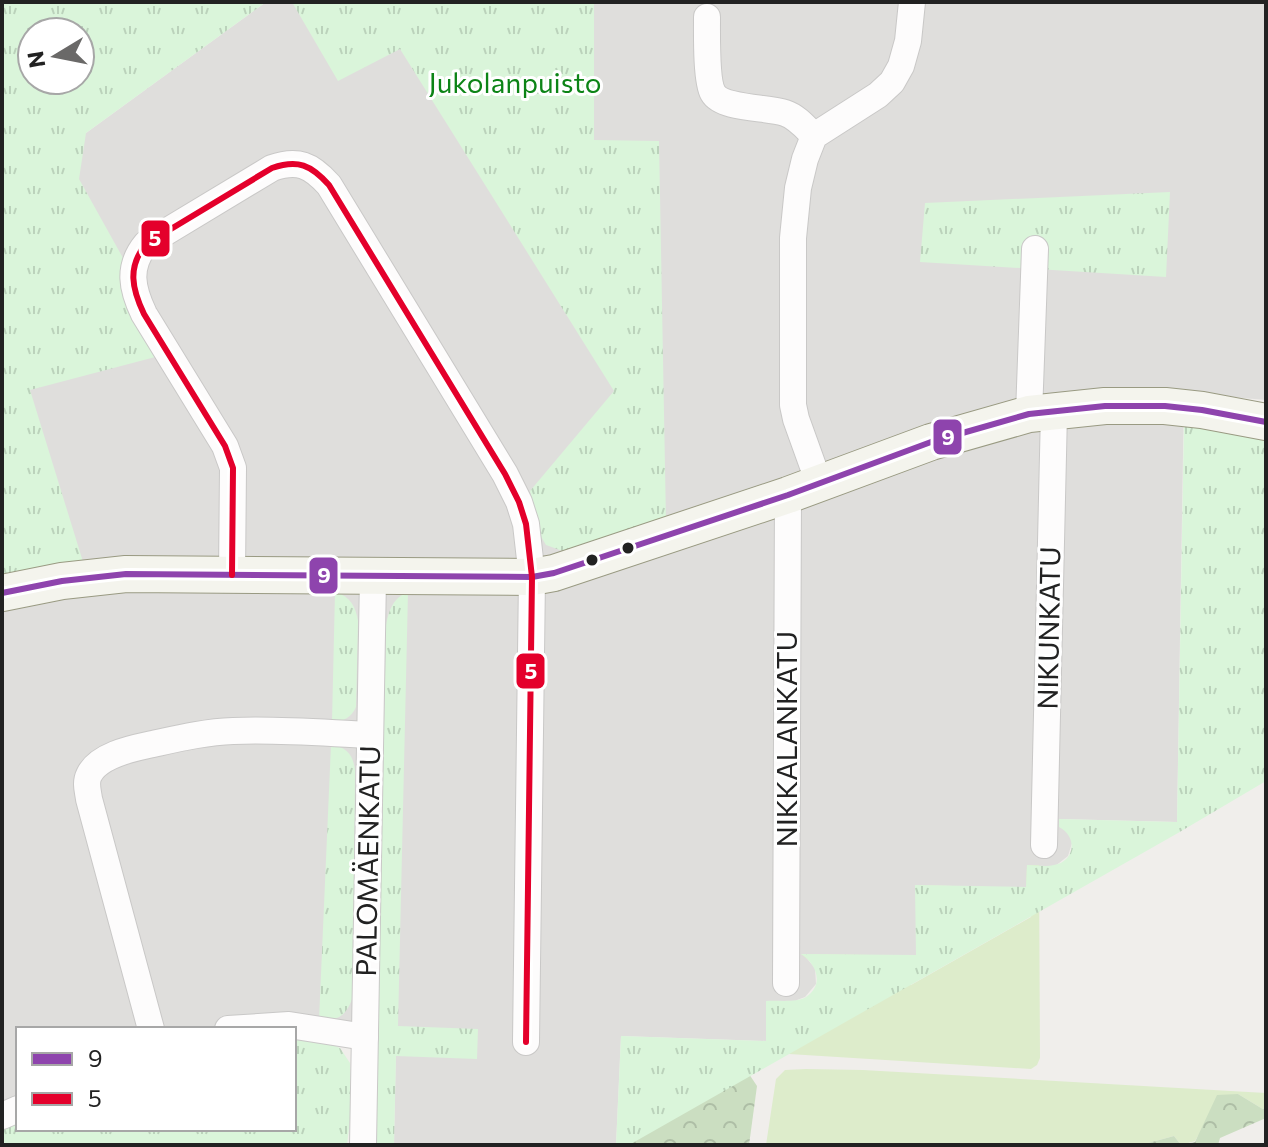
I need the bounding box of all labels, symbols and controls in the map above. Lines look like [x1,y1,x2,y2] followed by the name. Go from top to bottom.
[16,16,96,96] north arrow
[21,49,51,70] text: N
[429,65,601,99] park label: Jukolanpuisto
[140,219,171,258] line badge: 5
[149,224,161,251] text: 5
[932,418,963,456] line badge: 9
[941,423,955,450] text: 9
[620,540,636,556] unlabelled marker
[1030,546,1066,710] street label: NIKUNKATU
[584,552,600,568] unlabelled marker
[308,556,339,595] line badge: 9
[317,561,331,588] text: 9
[769,631,803,847] street label: NIKKALANKATU
[515,652,546,690] line badge: 5
[525,657,537,684] text: 5
[348,745,386,977] street label: PALOMÄENKATU
[16,1027,296,1131] legend
[88,1043,103,1072] text: 9
[88,1083,102,1112] text: 5

